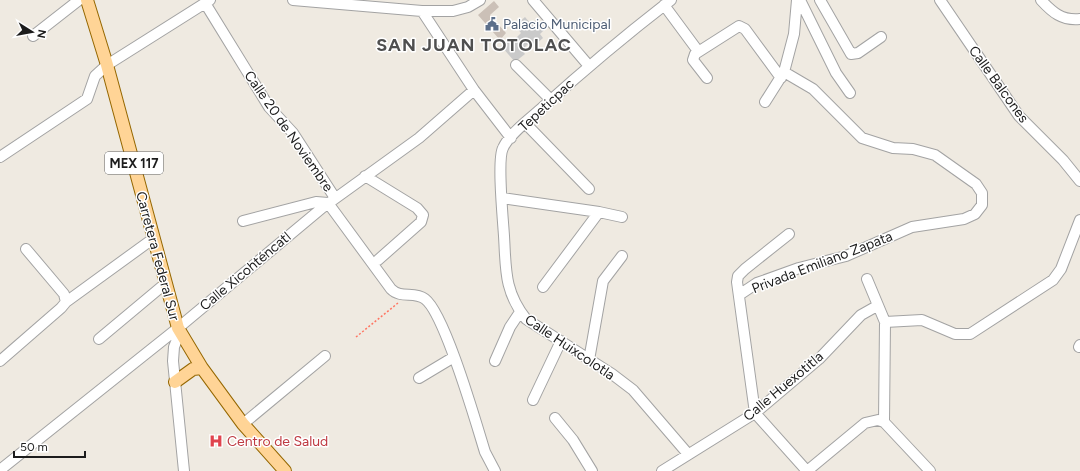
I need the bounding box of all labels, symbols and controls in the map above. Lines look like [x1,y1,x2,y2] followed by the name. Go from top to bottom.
[12,12,52,52] north arrow
[484,16,500,32] public building icon: Palacio Municipal
[503,16,611,33] place label: Palacio Municipal
[34,28,49,39] text: N
[376,34,572,56] district label: SAN JUAN TOTOLAC
[965,43,1032,126] street label: Calle Balcones
[240,68,337,195] street label: Calle 20 de Noviembre
[515,75,578,135] street label: Tepeticpac
[105,152,163,174] road number: MEX 117
[132,190,183,323] street label: Carretera Federal Sur
[196,228,294,314] street label: Calle Xicohténcatl
[749,228,895,297] street label: Privada Emiliano Zapata
[521,311,618,384] street label: Calle Huixcolotla
[740,348,827,425] street label: Calle Huexotitla
[14,433,85,459] scale bar
[208,433,224,449] hospital icon: Centro de Salud
[227,433,328,450] place label: Centro de Salud
[20,440,48,454] text: 50 m

